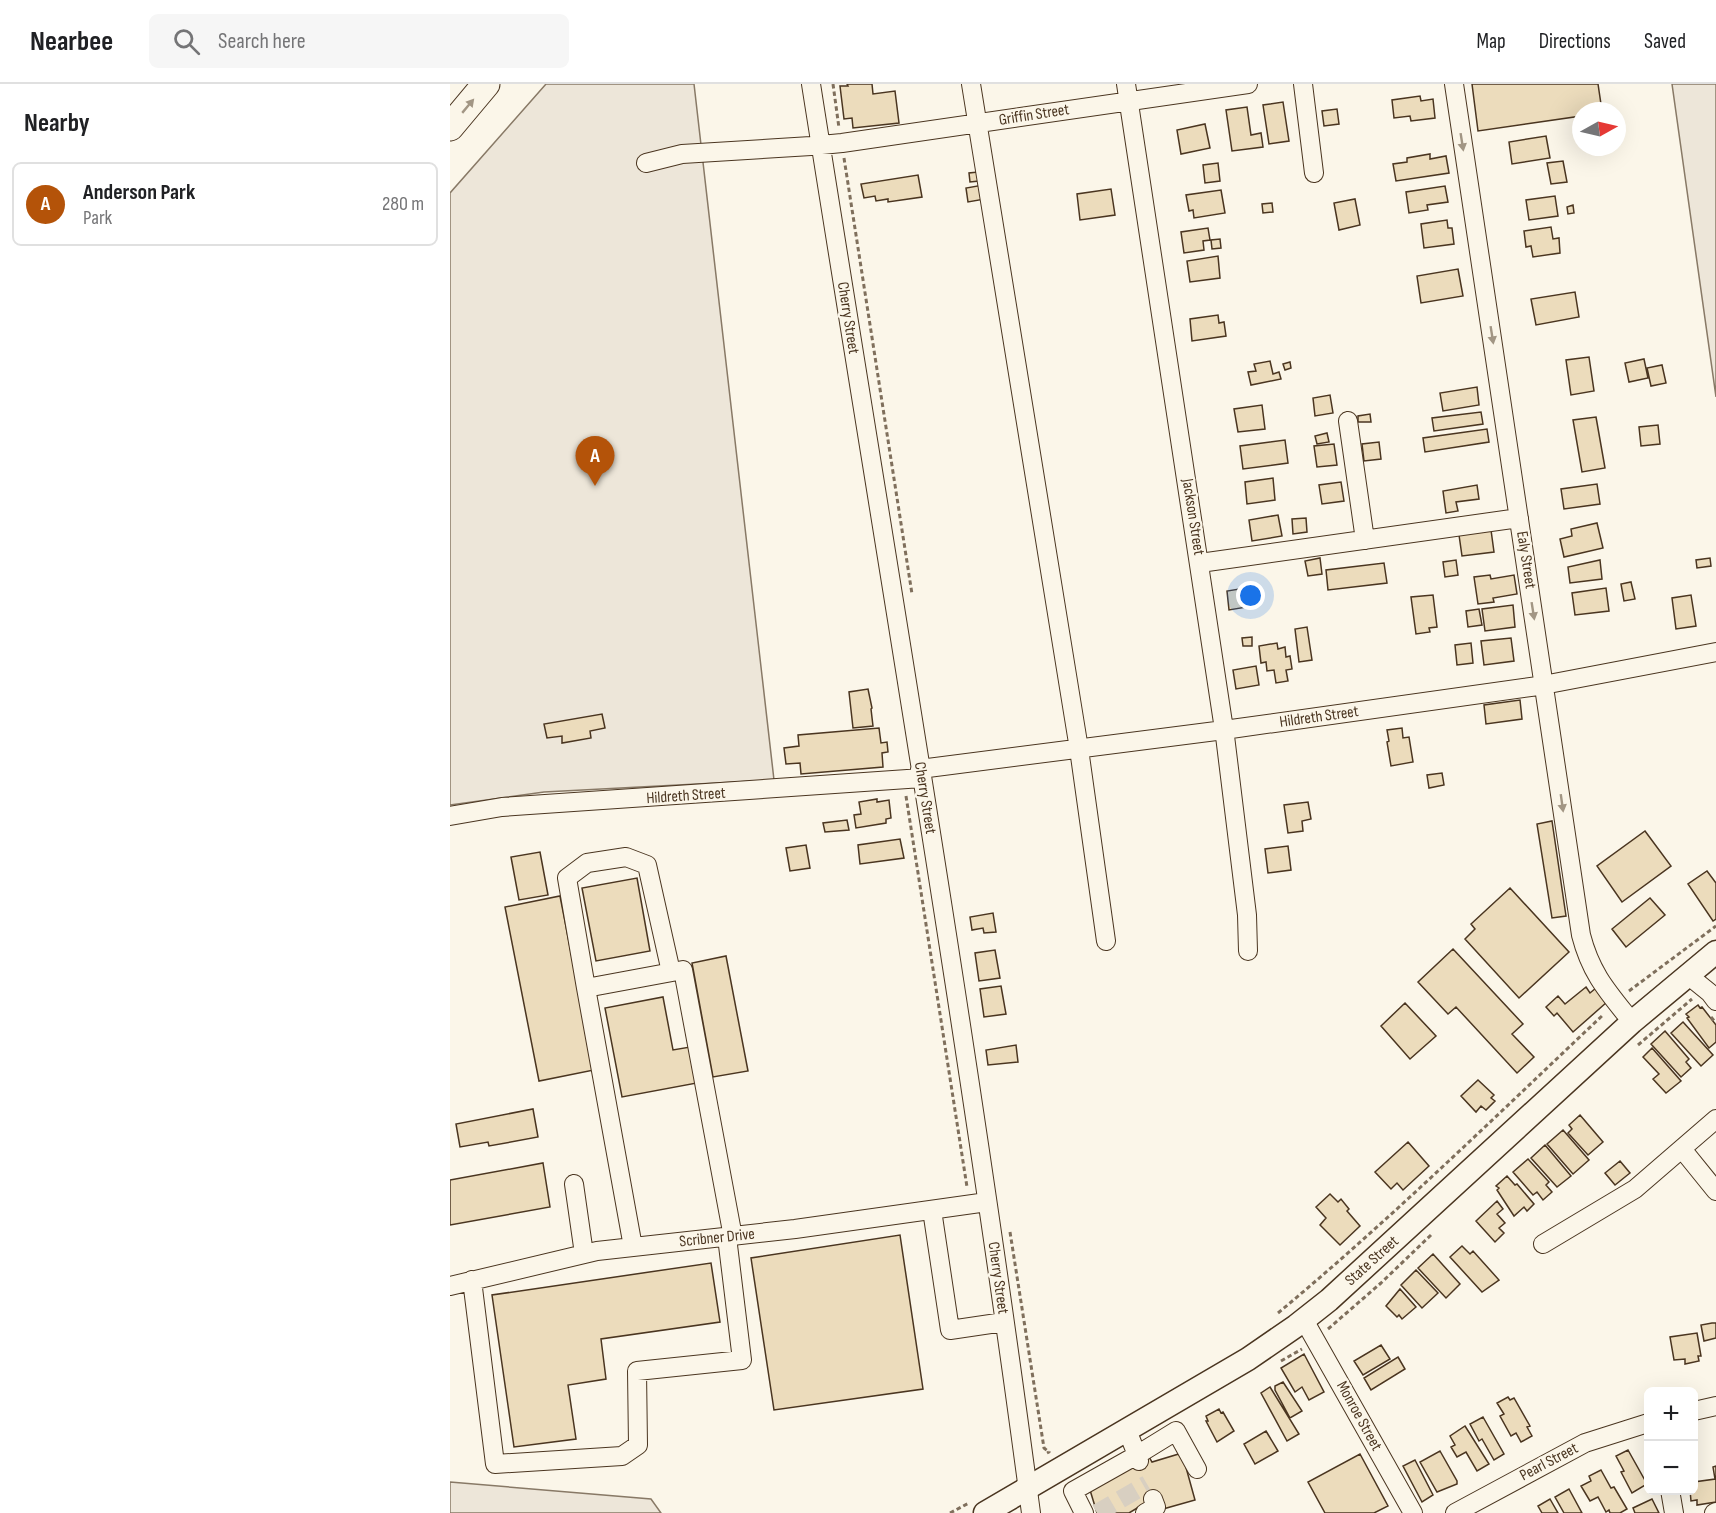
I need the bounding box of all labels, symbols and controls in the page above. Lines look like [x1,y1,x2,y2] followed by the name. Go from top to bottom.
[149,14,569,68] search box
[30,25,113,58] text: Nearbee
[170,25,203,58] icon: search
[218,28,306,55] text: Search here
[1476,29,1506,54] text: Map
[1539,29,1611,54] text: Directions
[1644,29,1686,54] text: Saved
[461,99,474,114] one-way arrow
[998,100,1071,130] street label: Griffin Street
[1572,102,1626,156] north arrow
[24,108,90,139] text: Nearby
[1458,132,1467,151] one-way arrow
[83,179,195,206] text: Anderson Park
[41,192,50,216] text: A
[382,192,424,216] text: 280 m
[83,206,112,230] text: Park
[833,281,863,356] street label: Cherry Street
[1487,325,1496,344] one-way arrow
[576,436,614,486] pin: A
[1177,476,1208,557] street label: Jackson Street
[1512,530,1540,590] street label: Ealy Street
[1236,581,1265,610] your location
[1529,601,1538,620] one-way arrow
[1278,702,1360,732] street label: Hildreth Street
[910,761,940,836] street label: Cherry Street
[646,784,726,808] street label: Hildreth Street
[1557,794,1566,813] one-way arrow
[678,1225,756,1251] street label: Scribner Drive
[1341,1232,1403,1290] street label: State Street
[984,1241,1012,1315] street label: Cherry Street
[1332,1378,1386,1454] street label: Monroe Street
[1644,1387,1698,1495] map controls
[1644,1387,1698,1441] button: +
[1517,1439,1581,1485] street label: Pearl Street
[1644,1441,1698,1495] button: −

